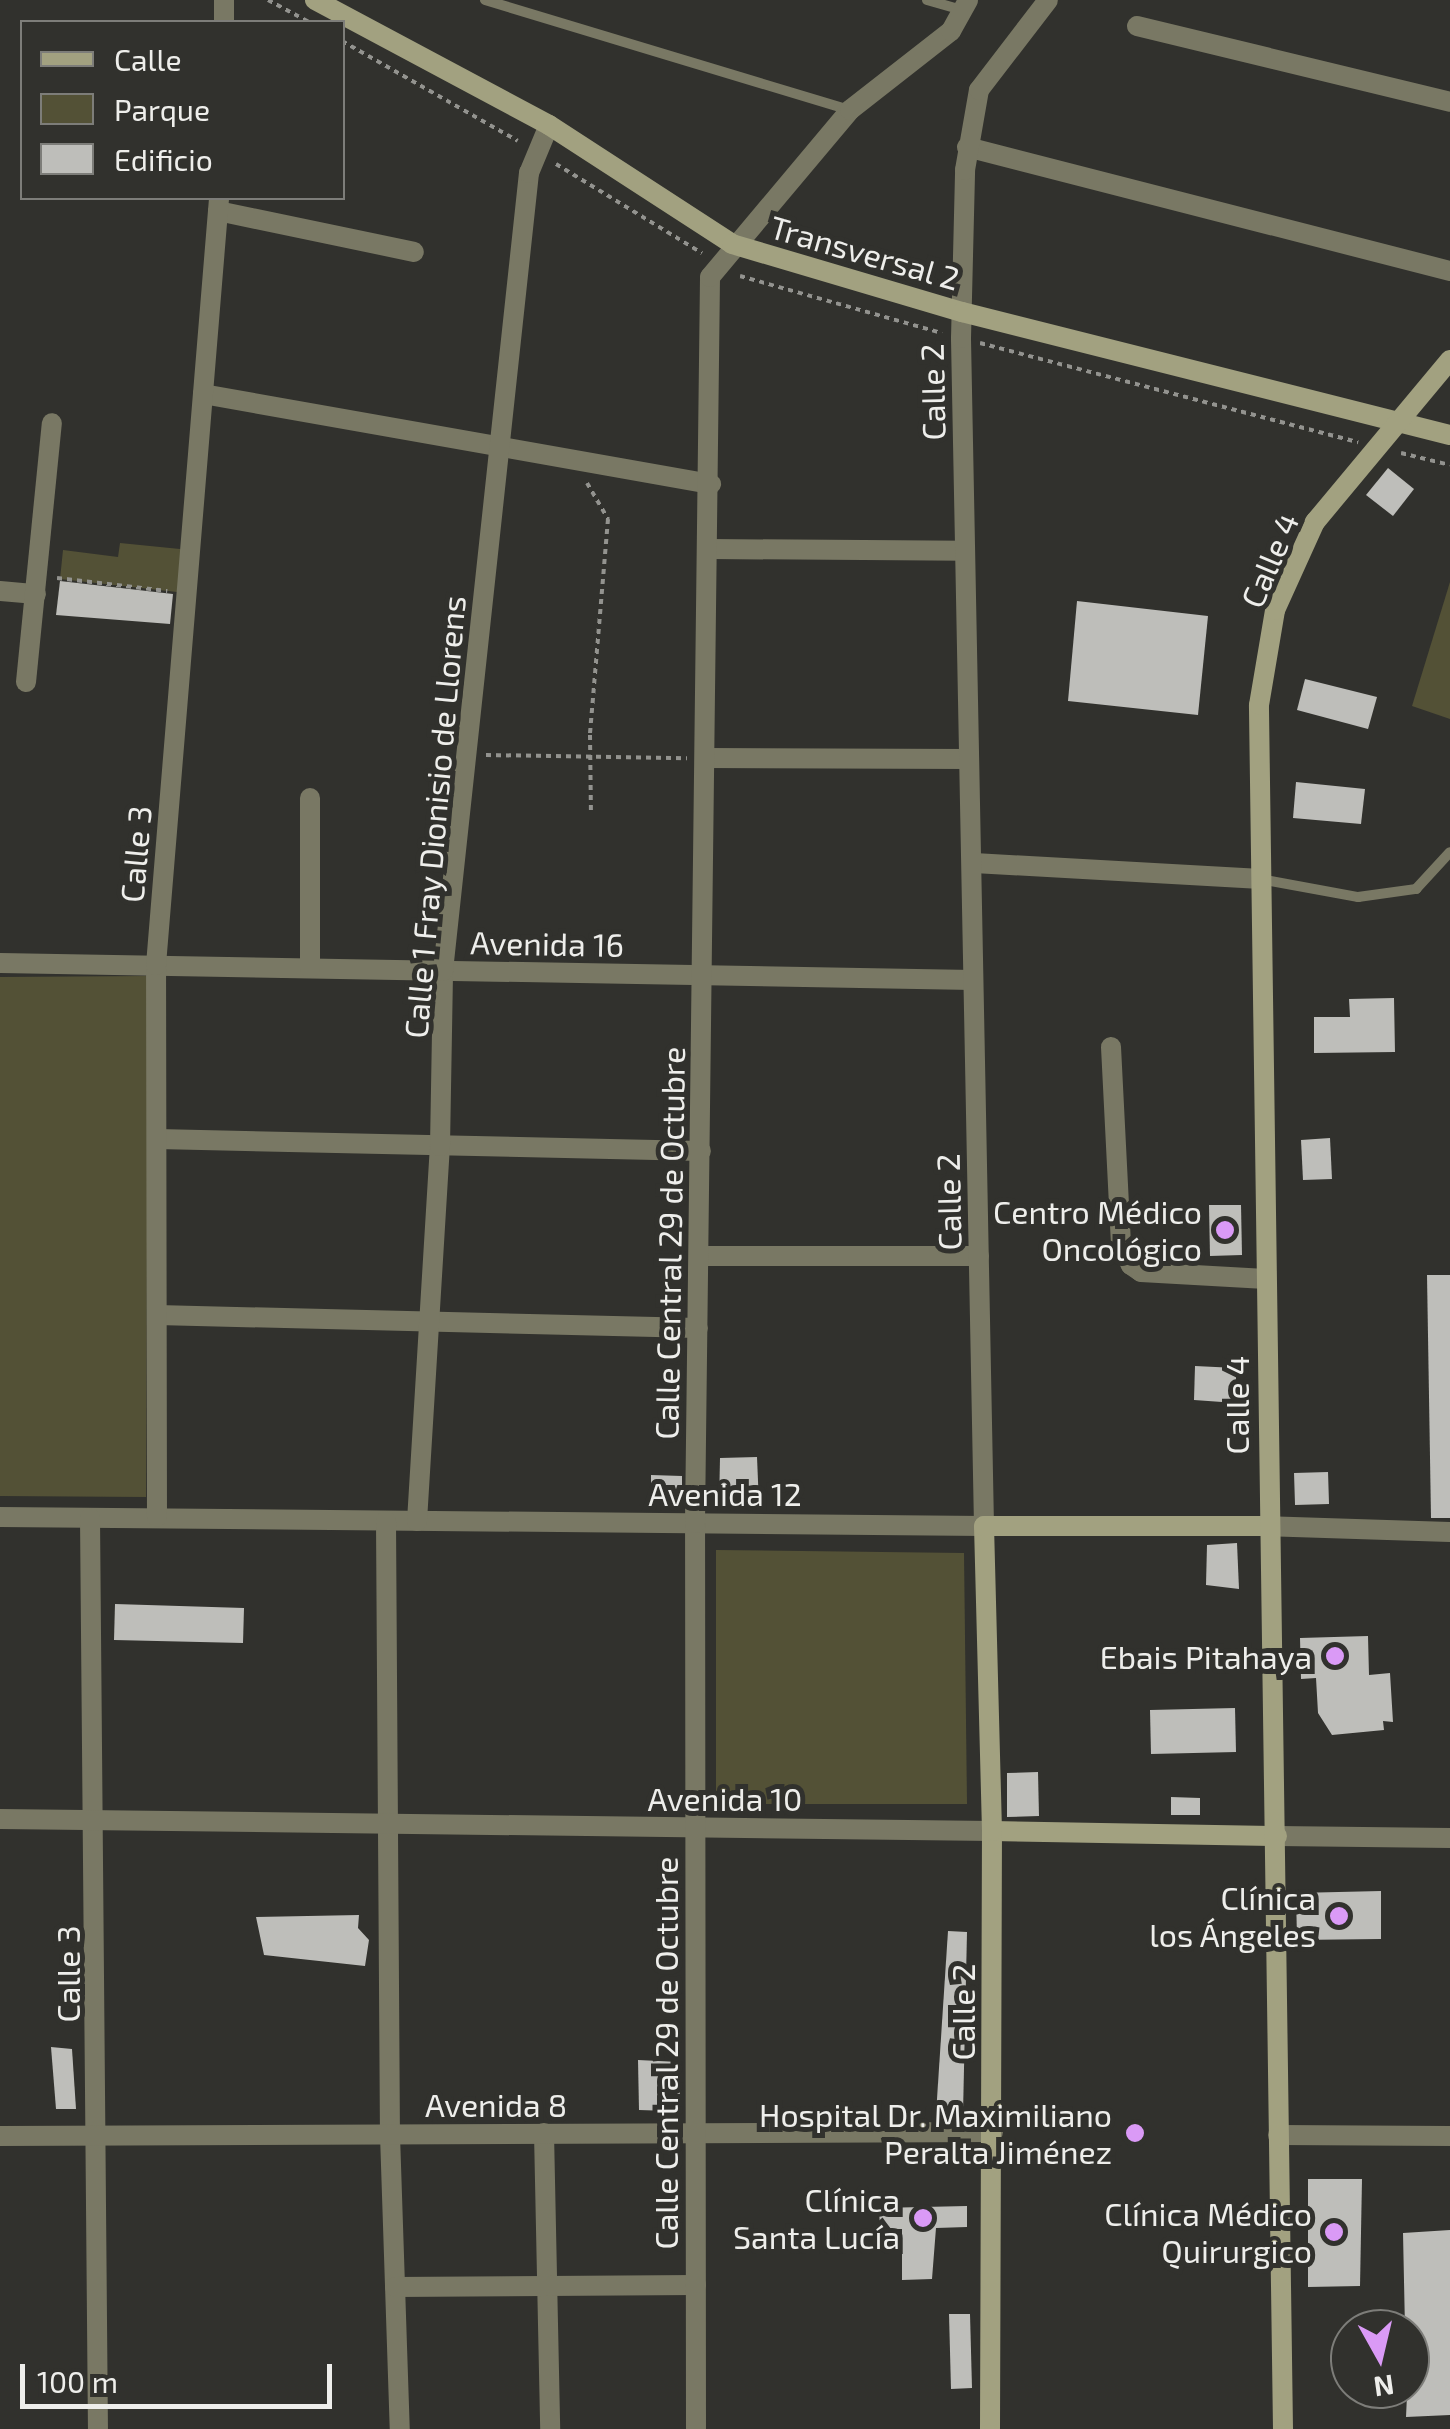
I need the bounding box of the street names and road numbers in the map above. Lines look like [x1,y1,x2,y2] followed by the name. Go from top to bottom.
[766,207,964,297] street label: Transversal 2
[912,343,952,441] street label: Calle 2
[1232,507,1306,613] street label: Calle 4
[395,594,473,1040] street label: Calle 1 Fray Dionisio de Llorens
[112,804,158,904] street label: Calle 3
[470,922,624,964] street label: Avenida 16
[646,1046,692,1440] street label: Calle Central 29 de Octubre
[928,1153,968,1251] street label: Calle 2
[1217,1356,1255,1454] street label: Calle 4
[648,1474,802,1512] street label: Avenida 12
[648,1779,802,1817] street label: Avenida 10
[646,1856,684,2250] street label: Calle Central 29 de Octubre
[48,1926,86,2022] street label: Calle 3
[943,1963,981,2061] street label: Calle 2
[425,2085,567,2123] street label: Avenida 8

